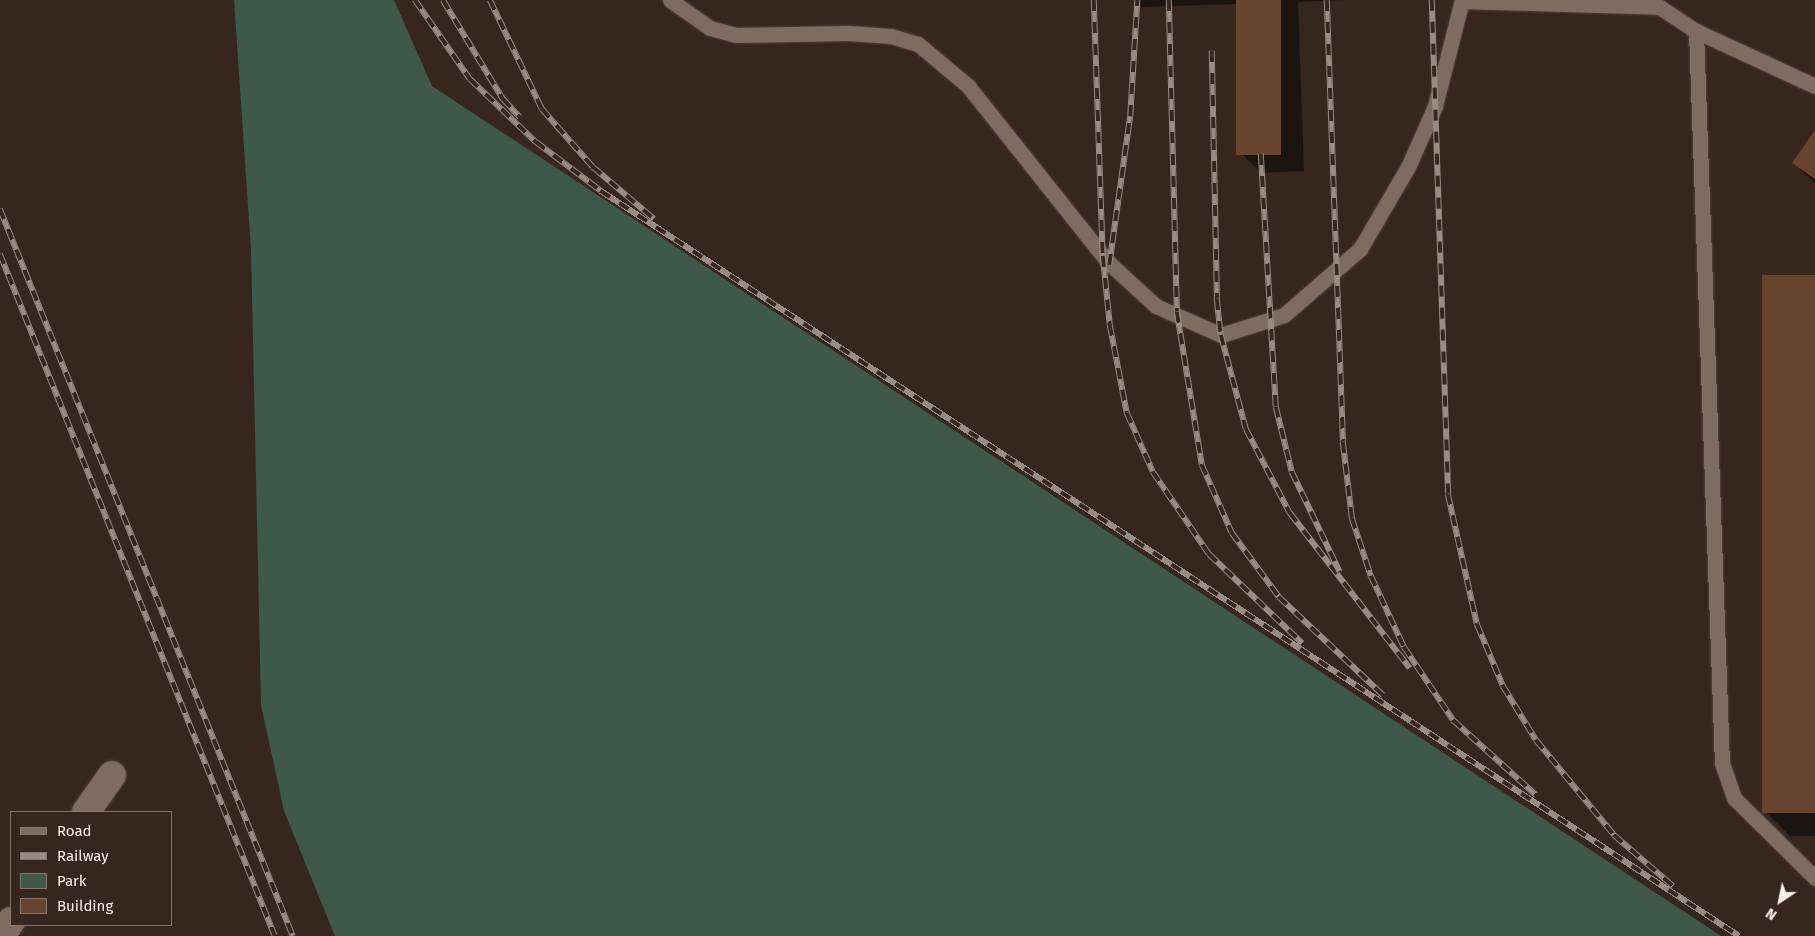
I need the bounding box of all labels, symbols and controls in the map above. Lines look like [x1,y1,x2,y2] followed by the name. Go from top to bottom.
[10,811,172,926] legend
[57,822,92,840] text: Road
[57,847,109,865] text: Railway
[57,872,87,890] text: Park
[1755,876,1805,926] north arrow
[57,897,113,915] text: Building
[1763,904,1780,924] text: N

